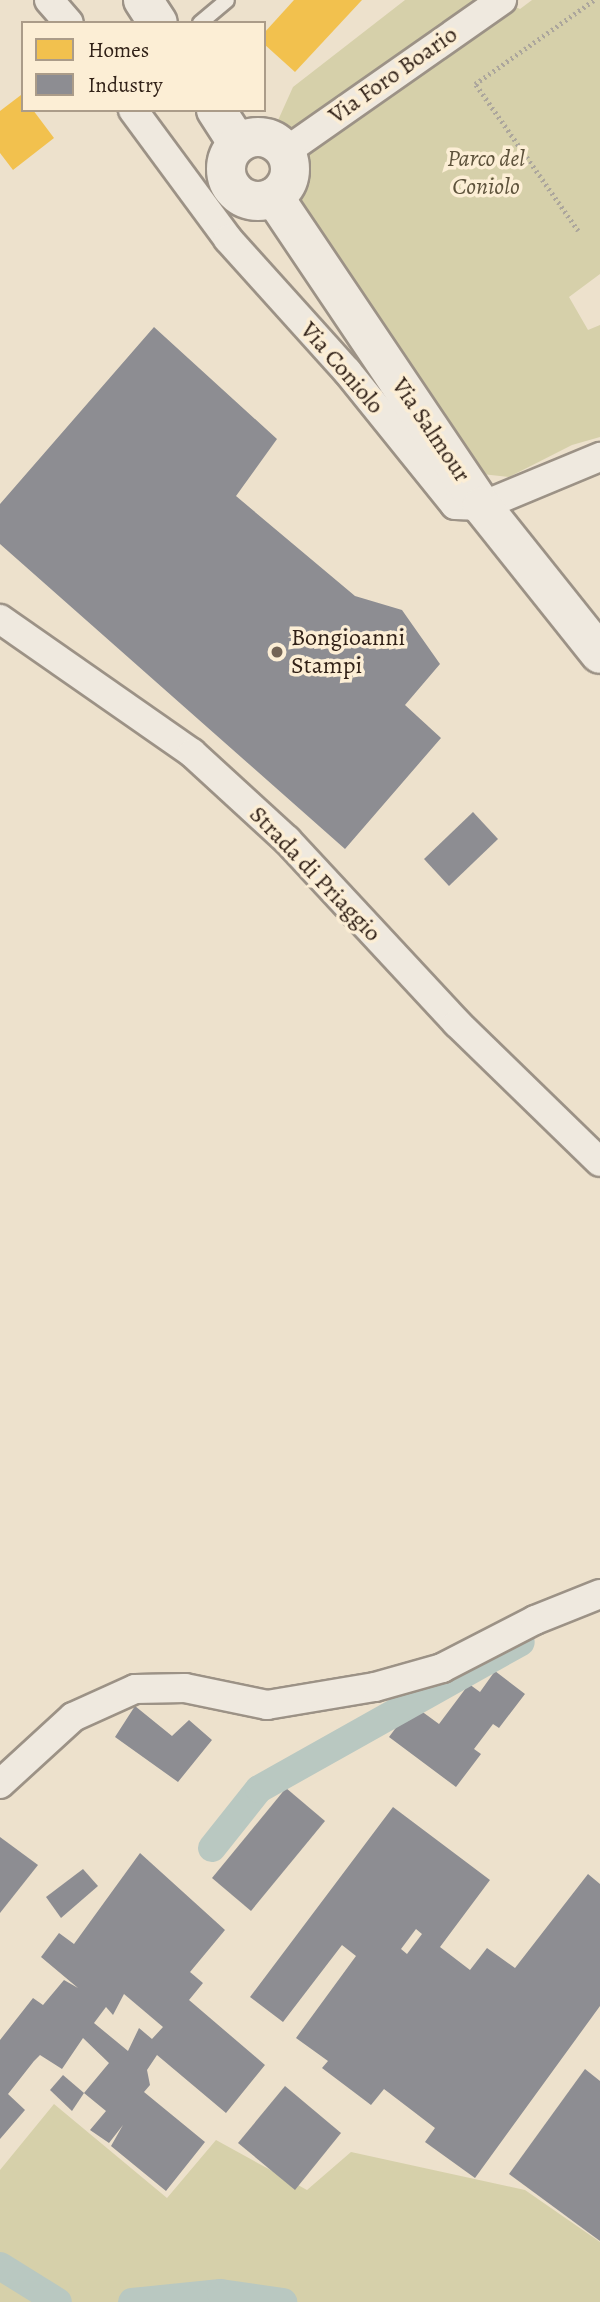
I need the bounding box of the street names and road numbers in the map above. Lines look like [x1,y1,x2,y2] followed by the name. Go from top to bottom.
[323,20,463,130] street label: Via Foro Boario
[294,316,390,420] street label: Via Coniolo
[386,372,476,488] street label: Via Salmour
[243,800,387,948] street label: Strada di Priaggio

